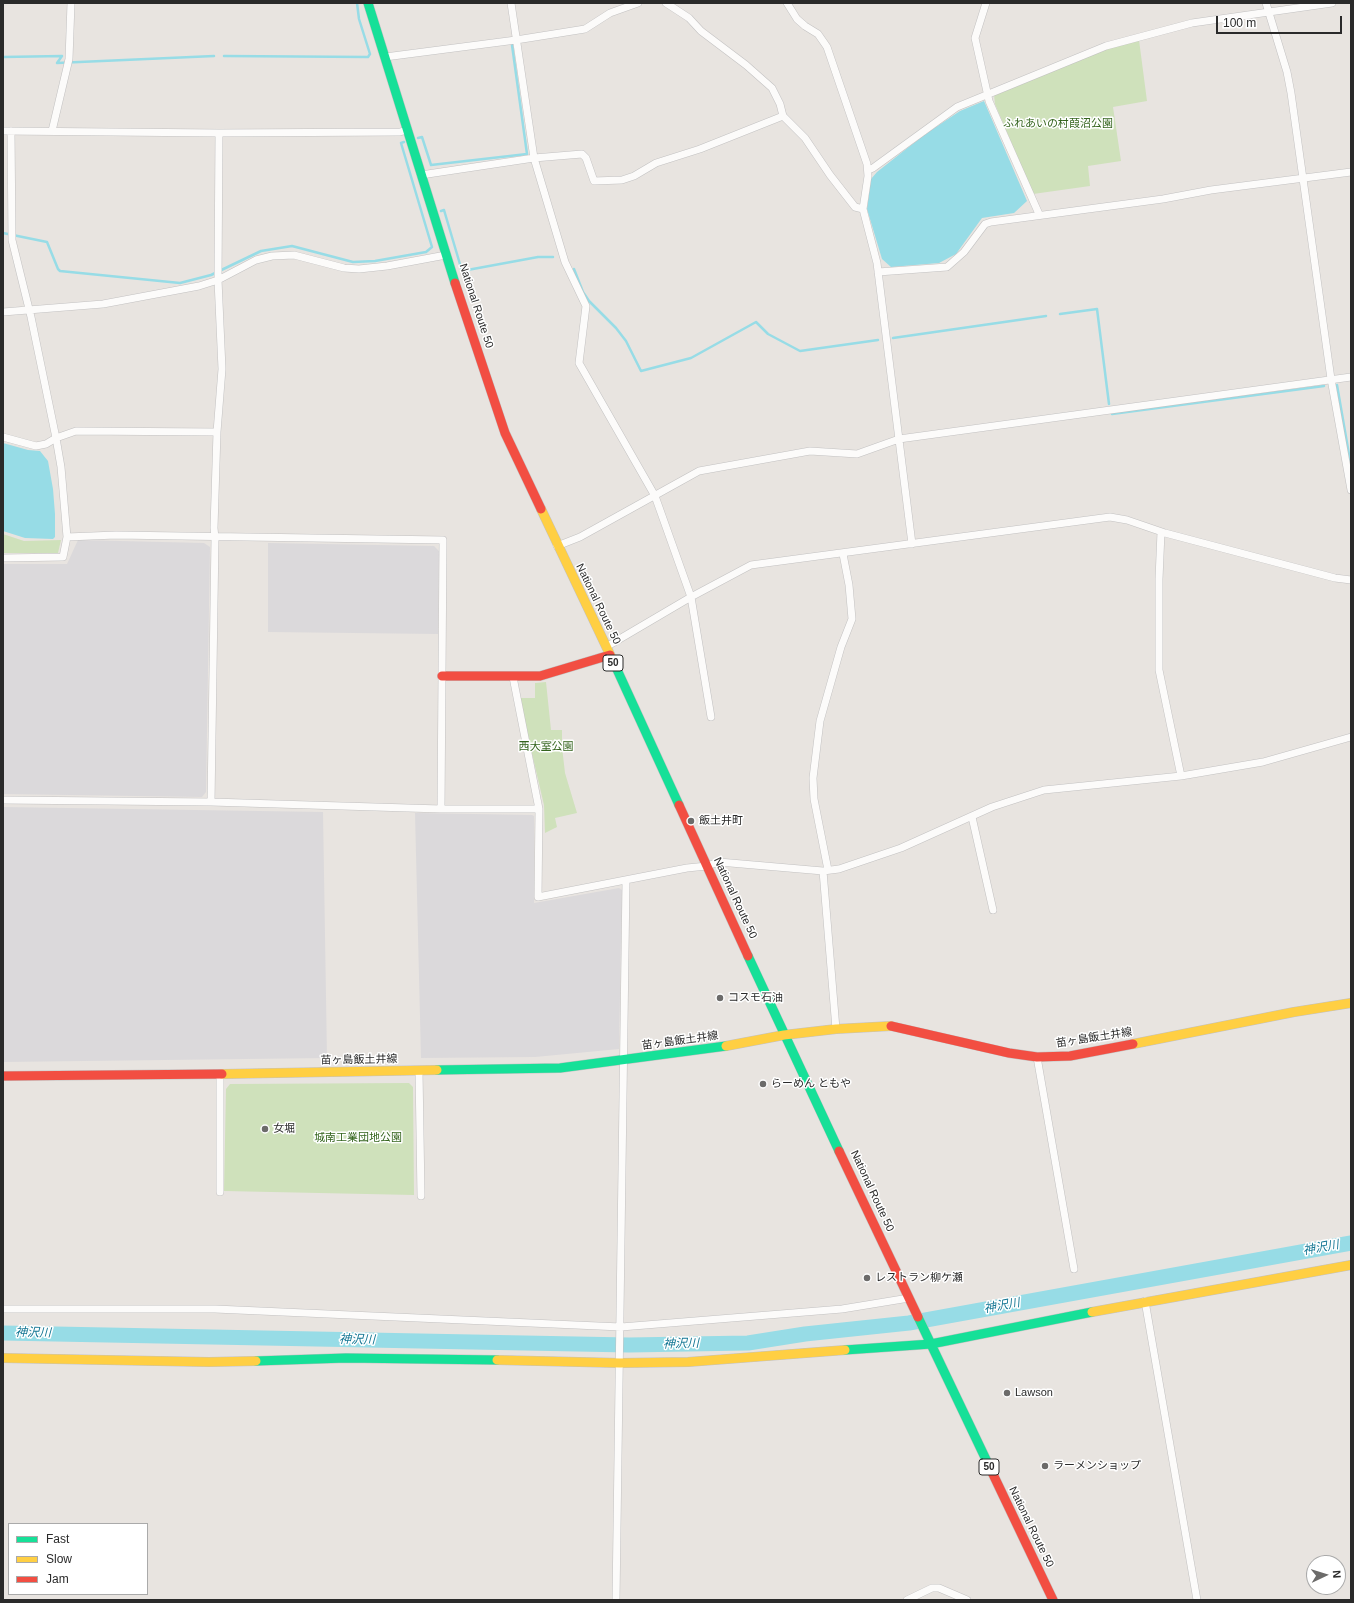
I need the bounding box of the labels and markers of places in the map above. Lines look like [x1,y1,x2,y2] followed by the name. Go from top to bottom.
[699,814,743,828] place label: 飯土井町
[686,816,696,826] marker: 飯土井町
[728,991,783,1005] place label: コスモ石油
[715,993,725,1003] marker: コスモ石油
[771,1077,851,1091] place label: らーめん ともや
[758,1079,768,1089] marker: らーめん ともや
[273,1122,295,1136] place label: 女堀
[260,1124,270,1134] marker: 女堀
[875,1271,963,1285] place label: レストラン柳ケ瀬
[862,1273,872,1283] marker: レストラン柳ケ瀬
[1015,1386,1053,1400] place label: Lawson
[1002,1388,1012,1398] marker: Lawson
[1053,1459,1141,1473] place label: ラーメンショップ
[1040,1461,1050,1471] marker: ラーメンショップ

